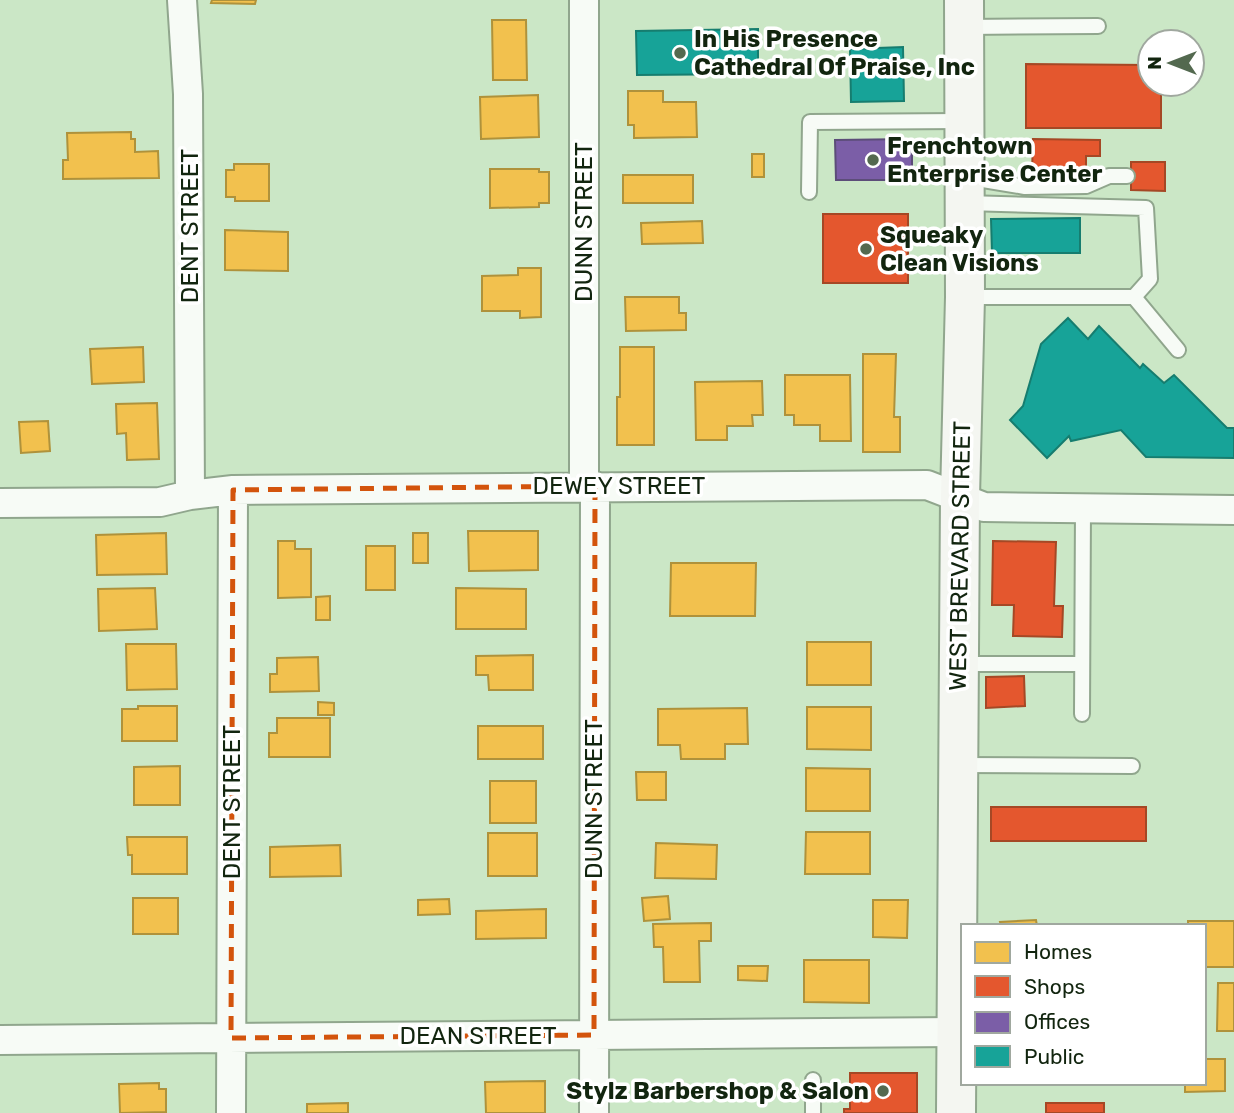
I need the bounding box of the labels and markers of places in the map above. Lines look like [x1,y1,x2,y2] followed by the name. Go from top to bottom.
[694,25,975,81] place label: In His Presence Cathedral Of Praise, Inc
[672,45,688,61] marker: In His Presence Cathedral Of Praise, Inc
[887,132,1102,188] place label: Frenchtown Enterprise Center
[865,152,881,168] marker: Frenchtown Enterprise Center
[880,221,1039,277] place label: Squeaky Clean Visions
[858,241,874,257] marker: Squeaky Clean Visions
[566,1077,869,1105] place label: Stylz Barbershop & Salon
[875,1083,891,1099] marker: Stylz Barbershop & Salon

